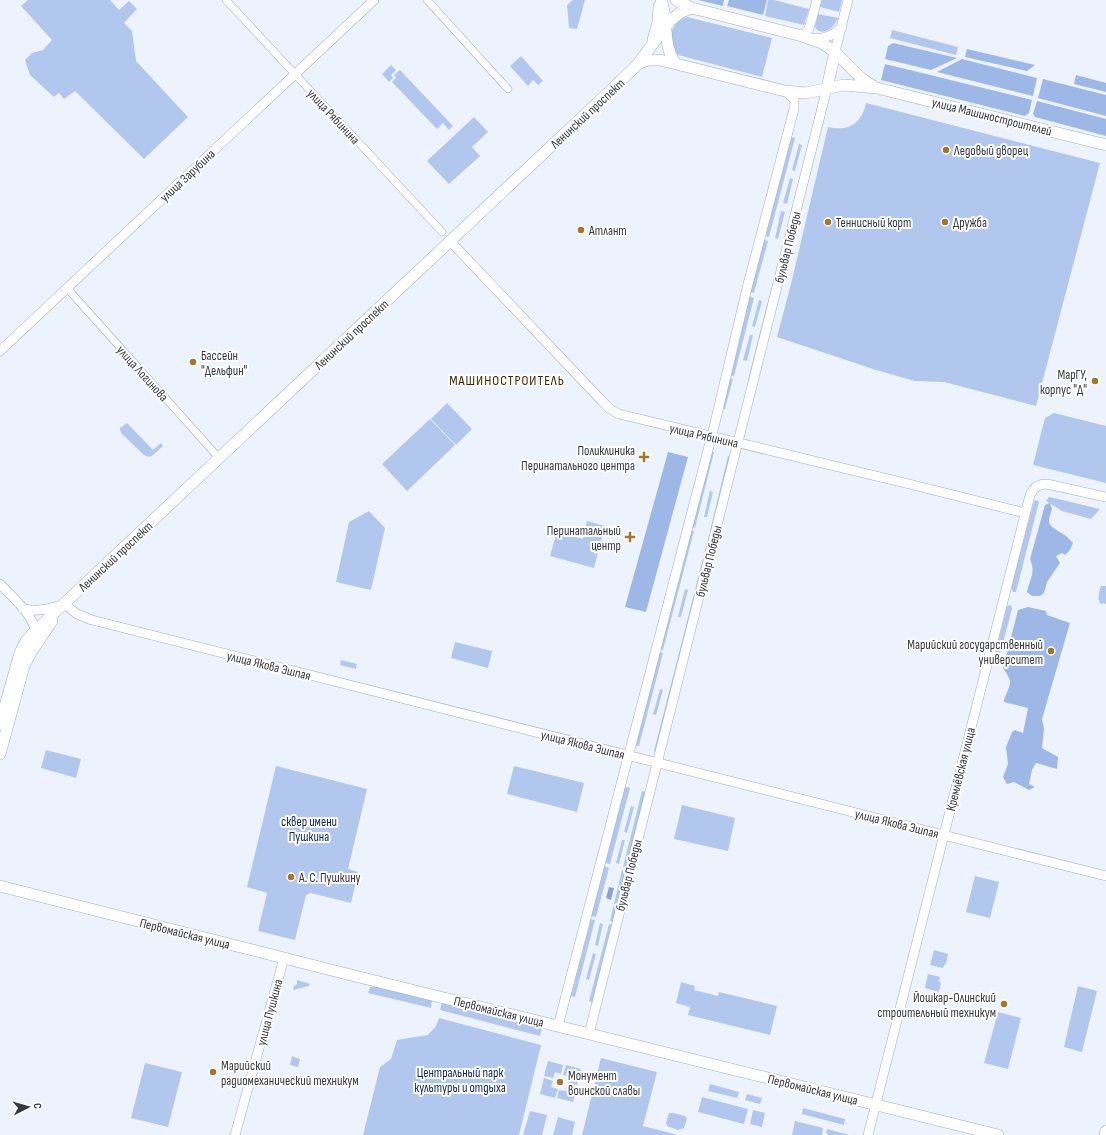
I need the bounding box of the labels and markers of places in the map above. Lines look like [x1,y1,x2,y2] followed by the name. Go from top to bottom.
[953,143,1029,159] place label: Ледовый дворец
[941,145,951,155] marker: Ледовый дворец
[836,215,911,231] place label: Теннисный корт
[953,215,987,231] place label: Дружба
[823,217,833,227] marker: Теннисный корт
[940,217,950,227] marker: Дружба
[588,223,627,239] place label: Атлант
[576,225,586,235] marker: Атлант
[201,348,248,379] place label: Бассейн "Дельфин"
[188,357,198,367] marker: Бассейн "Дельфин"
[1040,367,1087,398] place label: МарГУ, корпус "Д"
[1090,376,1100,386] marker: МарГУ, корпус "Д"
[521,443,635,474] place label: Поликлиника Перинатального центра
[638,451,650,463] marker: Поликлиника Перинатального центра
[547,523,621,554] place label: Перинатальный центр
[624,531,636,543] marker: Перинатальный центр
[907,637,1043,668] place label: Марийский государственный университет
[1046,646,1056,656] marker: Марийский государственный университет
[298,870,361,886] place label: А. С. Пушкину
[286,872,296,882] marker: А. С. Пушкину
[877,990,996,1021] place label: Йошкар-Олинский строительный техникум
[999,999,1009,1009] marker: Йошкар-Олинский строительный техникум
[221,1058,359,1089] place label: Марийский радиомеханический техникум
[208,1067,218,1077] marker: Марийский радиомеханический техникум
[568,1068,640,1099] place label: Монумент воинской славы
[555,1077,565,1087] marker: Монумент воинской славы

